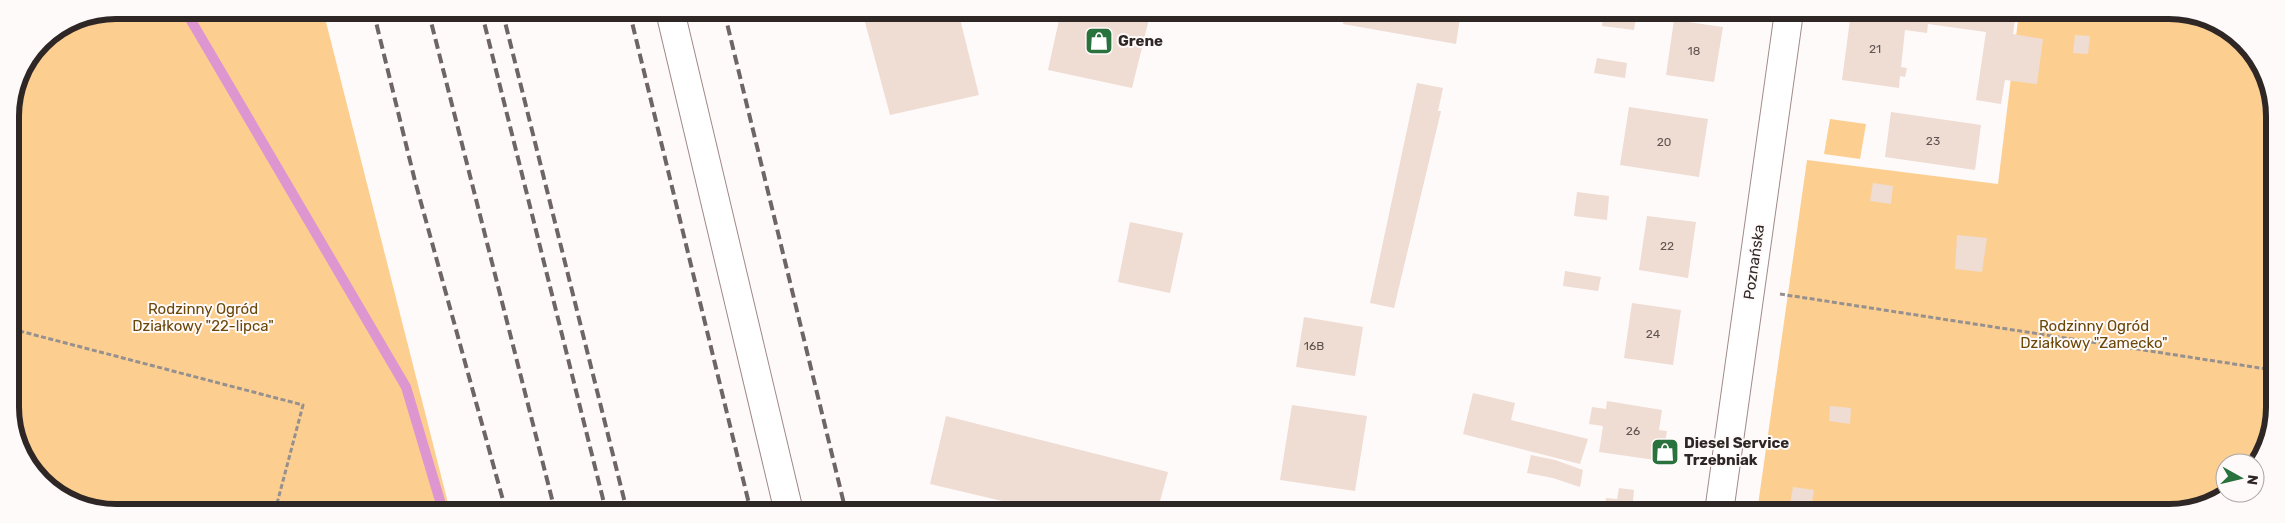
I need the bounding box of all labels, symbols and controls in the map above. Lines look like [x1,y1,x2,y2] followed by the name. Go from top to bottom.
[1084,26,1114,56] shop icon: Grene
[1118,32,1163,50] place label: Grene
[1869,42,1881,56] house number: 21
[1688,44,1700,58] house number: 18
[1926,134,1940,148] house number: 23
[1657,135,1671,149] house number: 20
[1740,223,1768,301] street label: Poznańska
[1660,239,1674,253] house number: 22
[132,300,274,335] park label: Rodzinny Ogród Działkowy "22-lipca"
[2020,317,2168,352] park label: Rodzinny Ogród Działkowy "Zamecko"
[1646,327,1661,341] house number: 24
[1304,339,1324,353] house number: 16B
[1626,424,1640,438] house number: 26
[1684,434,1789,469] place label: Diesel Service Trzebniak
[1650,437,1680,467] shop icon: Diesel Service Trzebniak
[2215,453,2265,503] north arrow
[2243,474,2261,486] text: N

